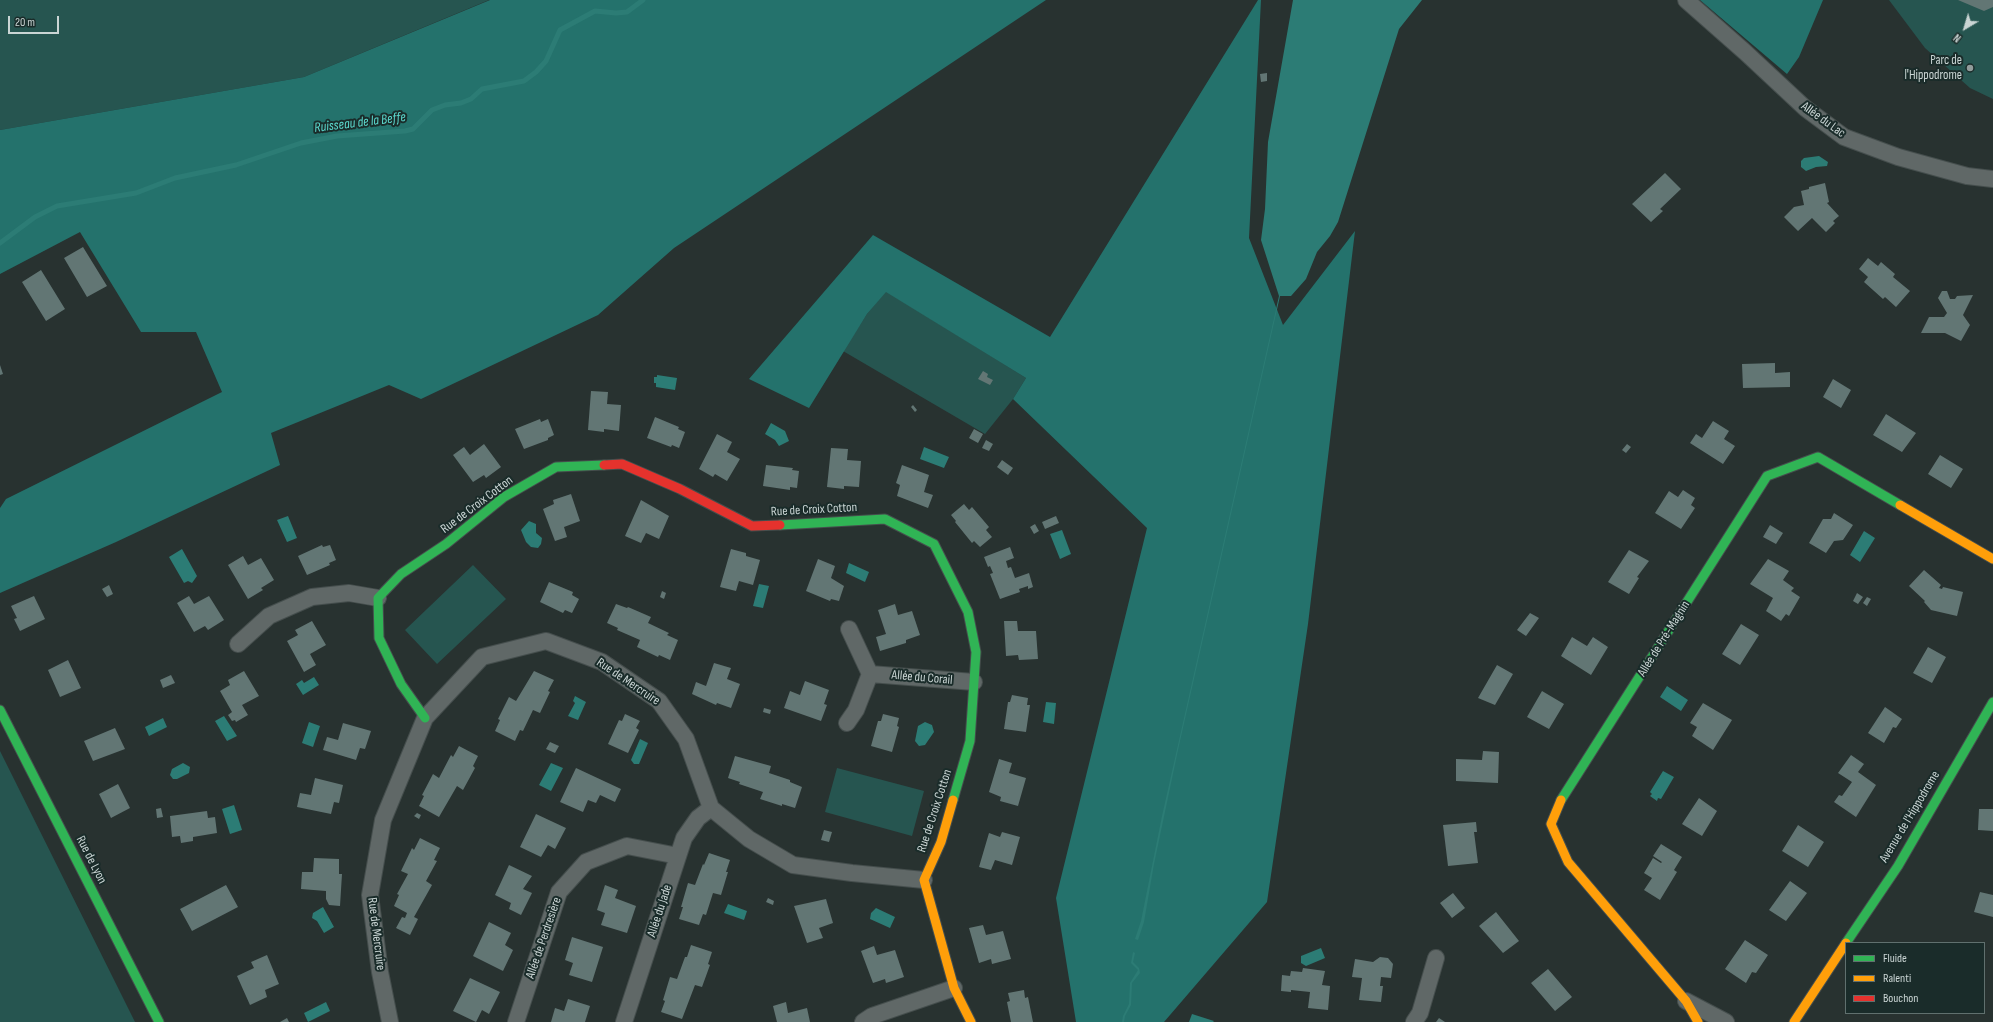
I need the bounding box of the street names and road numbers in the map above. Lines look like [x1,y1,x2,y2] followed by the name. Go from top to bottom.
[1798,99,1848,141] street label: Allée du Lac
[438,473,516,537] street label: Rue de Croix Cotton
[770,500,858,520] street label: Rue de Croix Cotton
[1635,598,1693,680] street label: Allée de Pré-Magnin
[593,655,663,709] street label: Rue de Mercruire
[891,668,953,688] street label: Allée du Corail
[914,768,956,854] street label: Rue de Croix Cotton
[1877,768,1943,866] street label: Avenue de l'Hippodrome
[72,833,110,887] street label: Rue de Lyon
[644,883,676,939] street label: Allée du Jade
[523,895,565,981] street label: Allée de Perdresière
[364,897,388,971] street label: Rue de Mercruire

